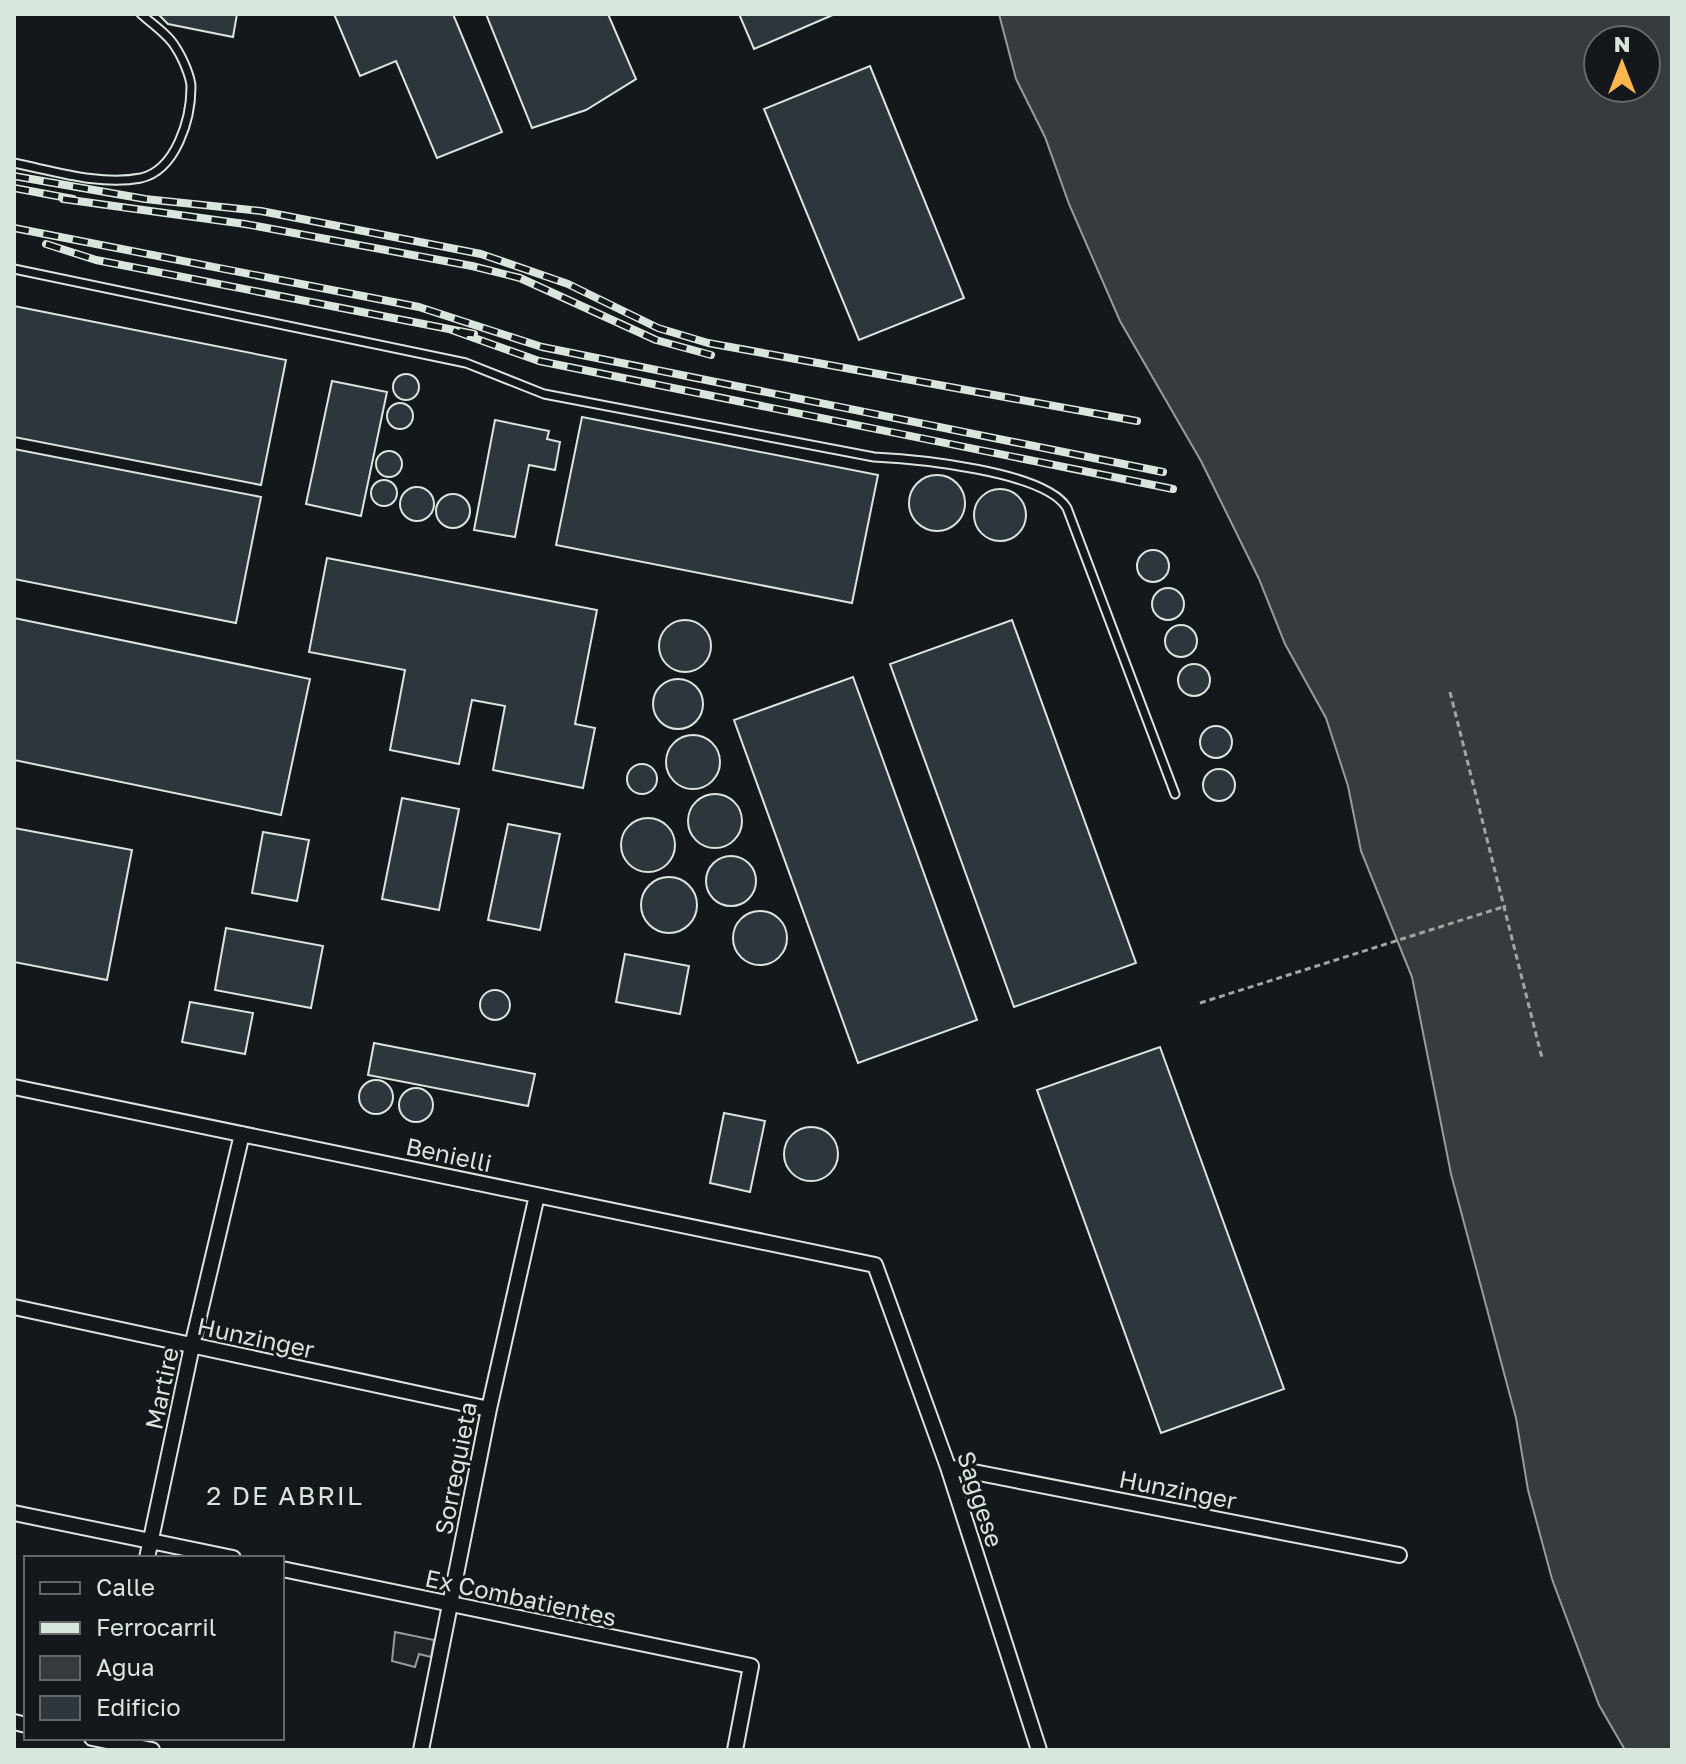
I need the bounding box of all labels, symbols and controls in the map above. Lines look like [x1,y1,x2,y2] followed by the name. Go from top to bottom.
[1582,24,1662,104] north arrow
[1614,30,1630,57] text: N
[403,1131,495,1177] street label: Benielli
[195,1310,317,1364] street label: Hunzinger
[138,1344,184,1432] street label: Martire
[428,1399,482,1537] street label: Sorrequieta
[952,1447,1010,1551] street label: Saggese
[1117,1463,1239,1515] street label: Hunzinger
[206,1480,364,1511] district label: 2 DE ABRIL
[24,1556,284,1740] legend
[423,1563,619,1631] street label: Ex Combatientes
[96,1572,155,1601] text: Calle
[96,1612,216,1641] text: Ferrocarril
[96,1652,155,1681] text: Agua
[96,1692,181,1721] text: Edificio

